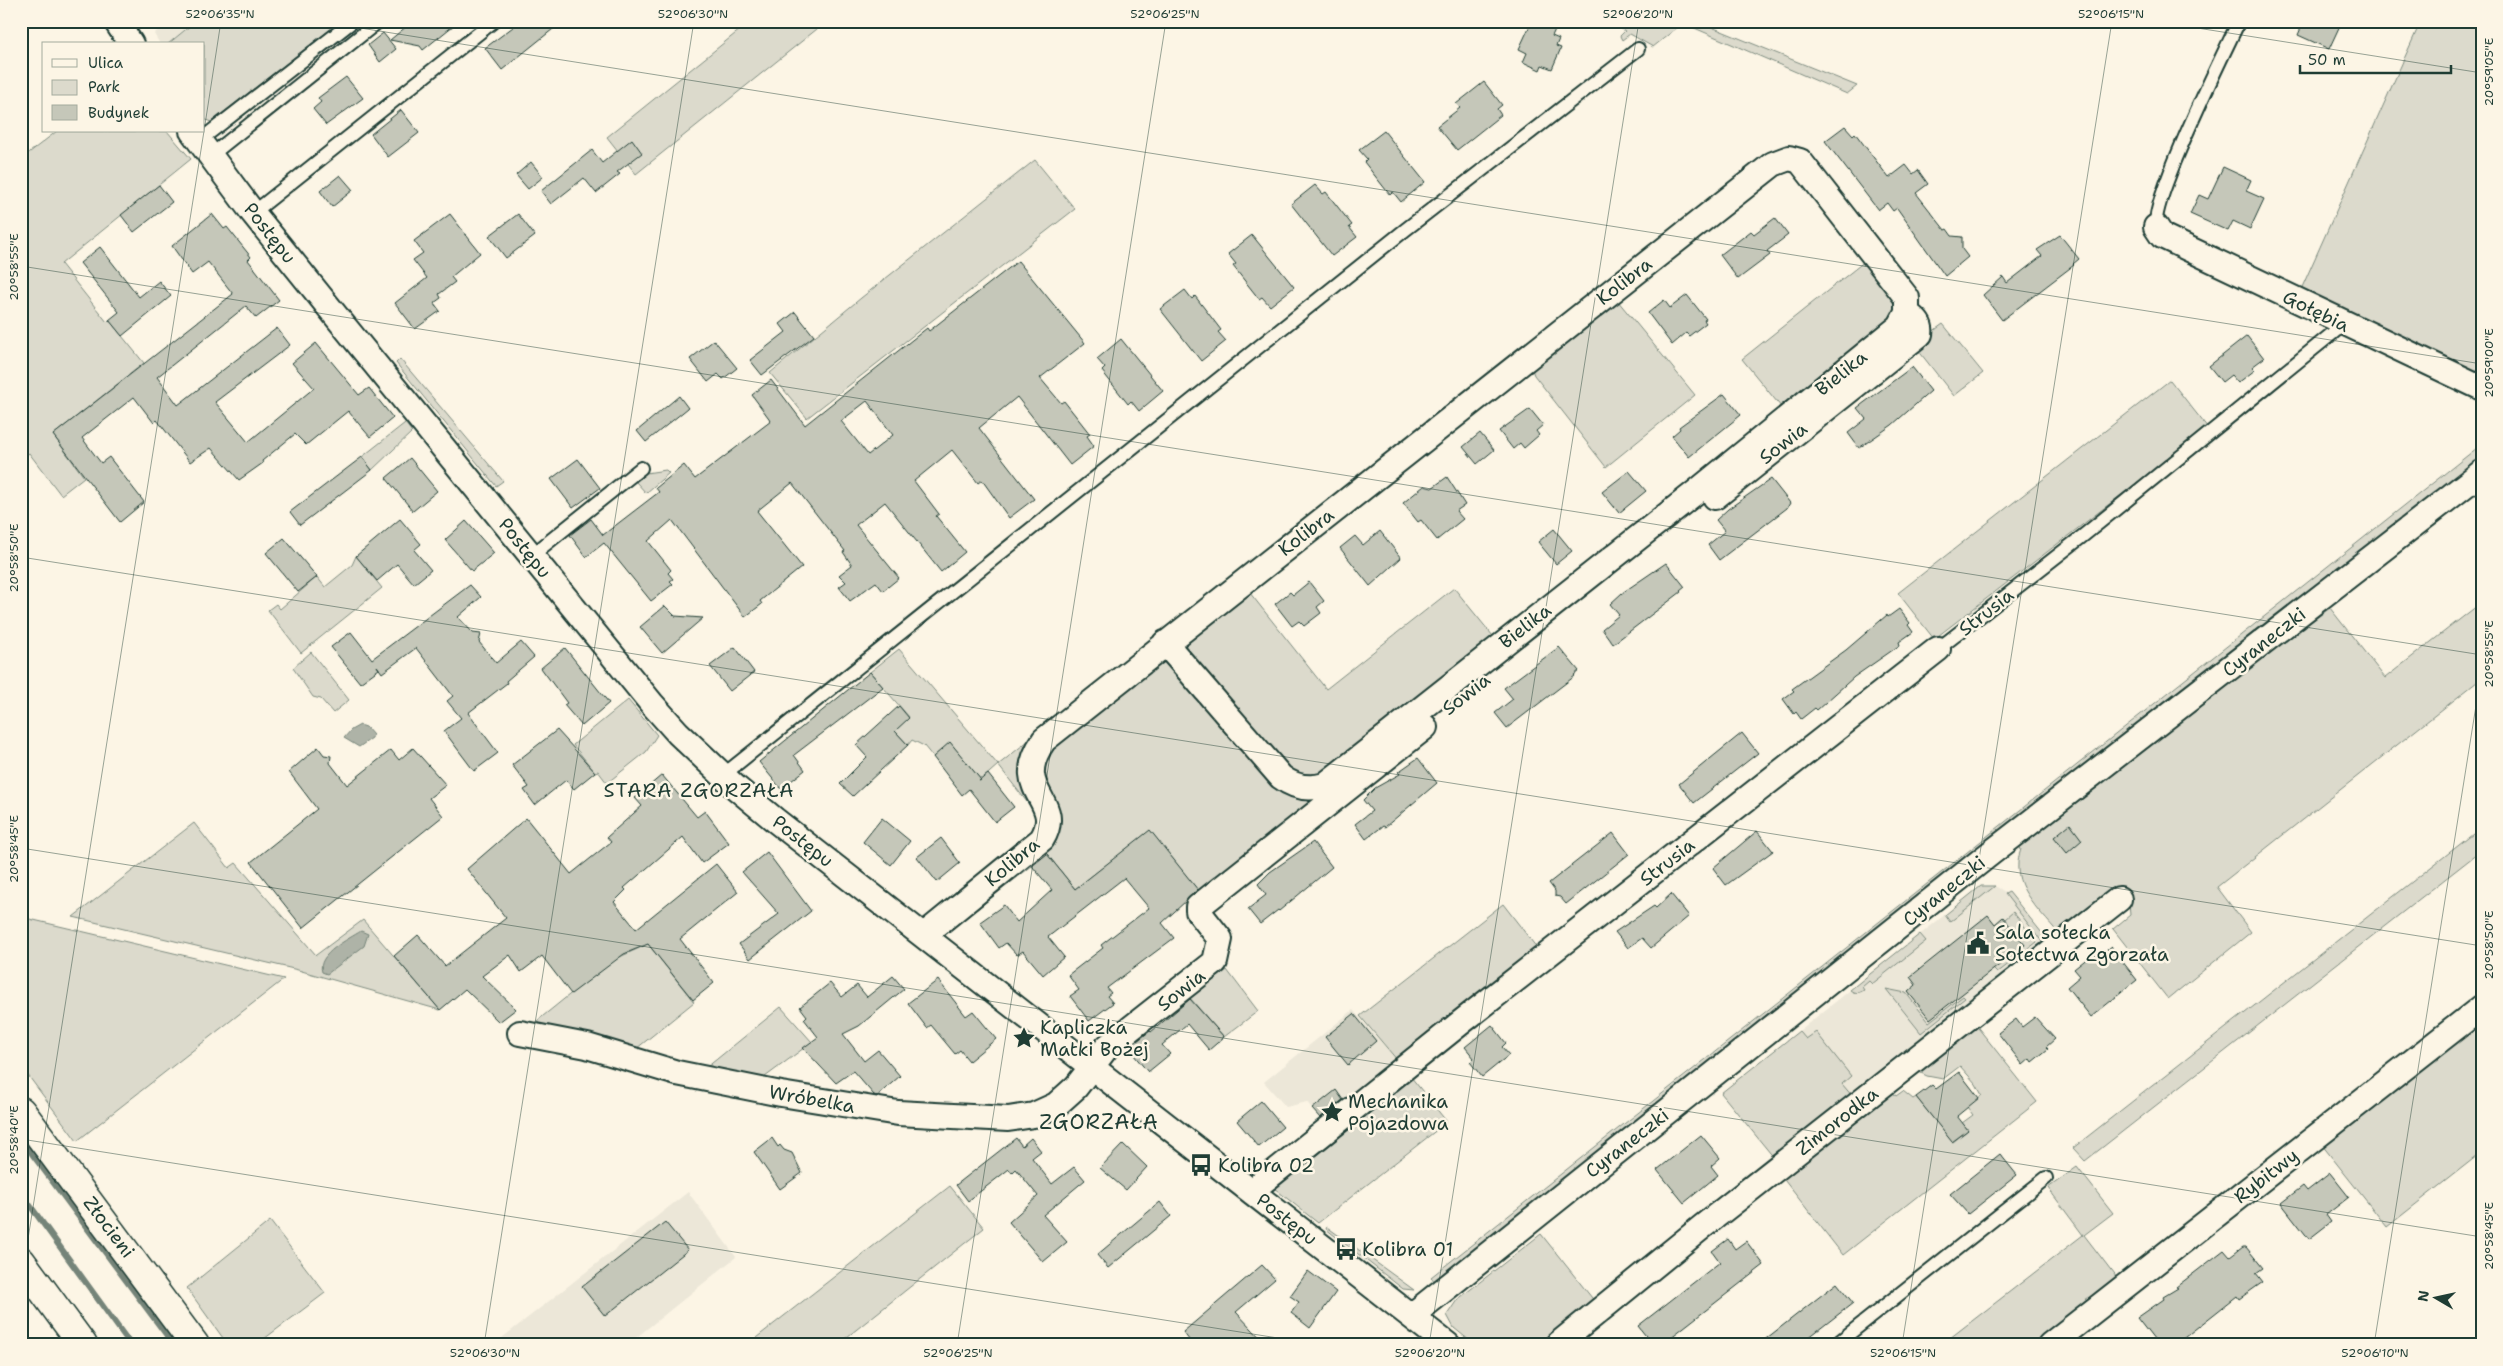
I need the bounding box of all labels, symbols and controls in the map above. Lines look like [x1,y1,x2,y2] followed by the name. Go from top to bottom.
[185,6,255,22] text: 52°06'35"N
[658,6,728,22] text: 52°06'30"N
[1130,6,1200,22] text: 52°06'25"N
[1603,6,1673,22] text: 52°06'20"N
[2078,6,2144,22] text: 52°06'15"N
[2481,38,2497,106] text: 20°59'05"E
[42,42,205,132] legend
[2300,42,2452,74] scale bar
[2308,50,2346,70] text: 50 m
[88,53,124,73] text: Ulica
[88,77,120,97] text: Park
[88,103,149,123] text: Budynek
[238,197,302,269] street label: Postępu
[6,233,22,301] text: 20°58'55"E
[1591,251,1657,311] street label: Kolibra
[2279,284,2354,338] street label: Gołębia
[2481,328,2497,398] text: 20°59'00"E
[1810,344,1872,402] street label: Bielika
[1754,416,1812,470] street label: Sowia
[1273,502,1339,562] street label: Kolibra
[493,513,557,583] street label: Postępu
[6,523,22,593] text: 20°58'50"E
[1953,582,2019,641] street label: Strusia
[1494,598,1556,654] street label: Bielika
[2217,602,2311,682] street label: Cyraneczki
[2481,620,2497,688] text: 20°58'55"E
[1437,667,1495,721] street label: Sowia
[604,777,794,803] district label: STARA ZGORZAŁA
[767,809,839,873] street label: Postępu
[6,815,22,883] text: 20°58'45"E
[979,832,1045,892] street label: Kolibra
[1634,832,1700,891] street label: Strusia
[1897,850,1991,932] street label: Cyraneczki
[2481,910,2497,980] text: 20°58'50"E
[1995,920,2169,967] place label: Sala sołecka Sołectwa Zgorzała
[1965,930,1991,956] public building icon: Sala sołecka Sołectwa Zgorzała
[1152,963,1210,1017] street label: Sowia
[1040,1015,1149,1062] place label: Kapliczka Matki Bożej
[1011,1025,1037,1051] place icon: Kapliczka Matki Bożej
[767,1079,857,1119] street label: Wróbelka
[1791,1081,1883,1161] street label: Zimorodka
[1348,1089,1449,1136] place label: Mechanika Pojazdowa
[1319,1099,1345,1125] place icon: Mechanika Pojazdowa
[1580,1103,1674,1183] street label: Cyraneczki
[6,1105,22,1175] text: 20°58'40"E
[1039,1108,1159,1136] district label: ZGORZAŁA
[2229,1143,2303,1209] street label: Rybitwy
[1188,1152,1214,1178] bus stop icon: Kolibra 02
[1218,1153,1314,1178] place label: Kolibra 02
[1251,1187,1323,1251] street label: Postępu
[78,1191,140,1263] street label: Złocieni
[2481,1202,2497,1270] text: 20°58'45"E
[1333,1236,1359,1262] bus stop icon: Kolibra 01
[1362,1237,1453,1262] place label: Kolibra 01
[2410,1274,2460,1324] north arrow
[2413,1289,2433,1303] text: N
[450,1345,520,1361] text: 52°06'30"N
[923,1345,993,1361] text: 52°06'25"N
[1395,1345,1465,1361] text: 52°06'20"N
[1870,1345,1936,1361] text: 52°06'15"N
[2341,1345,2409,1361] text: 52°06'10"N

